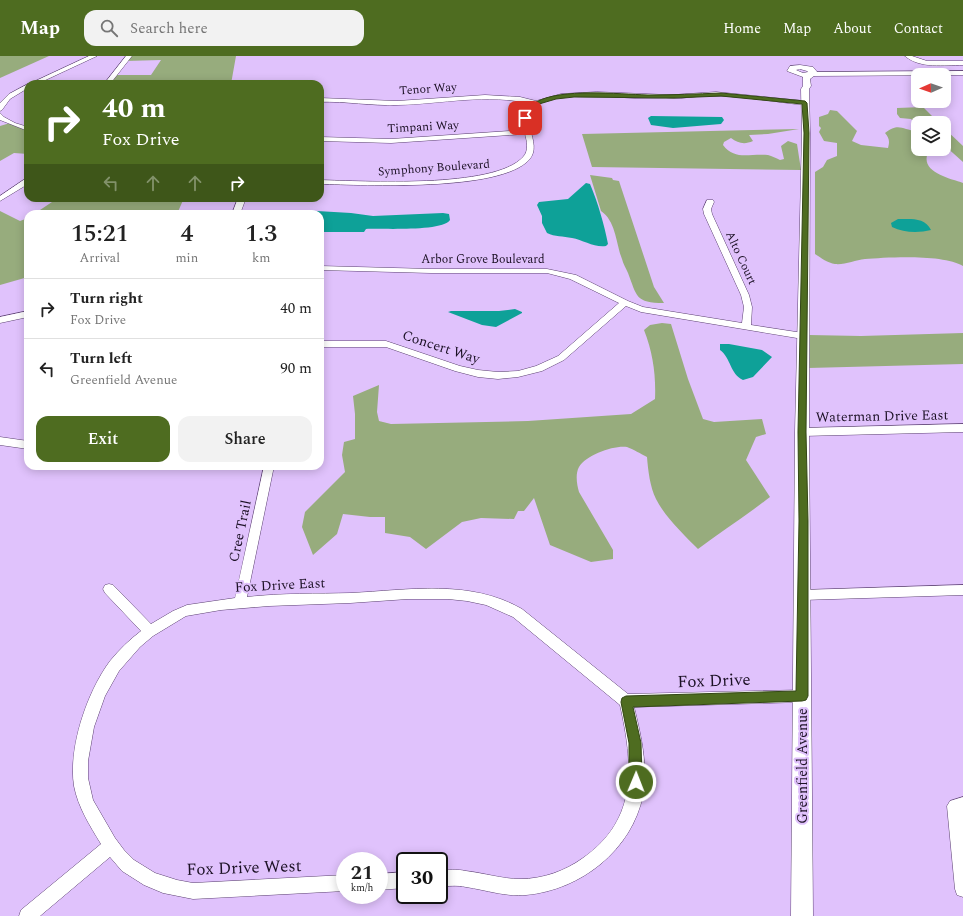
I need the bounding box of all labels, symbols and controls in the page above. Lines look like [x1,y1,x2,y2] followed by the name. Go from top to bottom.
[84,10,364,46] search box
[20,14,60,43] text: Map
[98,17,120,39] icon: search
[130,17,208,40] text: Search here
[723,18,761,39] text: Home
[783,18,811,39] text: Map
[833,18,872,39] text: About
[894,18,943,39] text: Contact
[911,68,951,108] north arrow
[911,68,951,156] map controls
[399,77,459,100] street label: Tenor Way
[102,87,166,130] text: 40 m
[36,96,88,148] icon: right
[508,101,542,135] pin
[514,107,536,129] icon: arrive
[387,116,461,138] street label: Timpani Way
[911,116,951,156] button: layers
[102,126,180,153] text: Fox Drive
[377,155,491,181] street label: Symphony Boulevard
[100,172,122,194] icon: left
[142,172,164,194] icon: ahead
[184,172,206,194] icon: ahead
[226,172,248,194] icon: right
[71,216,129,252] text: 15:21
[180,216,193,252] text: 4
[245,216,277,252] text: 1.3
[720,228,762,288] street label: Alto Court
[79,248,120,268] text: Arrival
[175,248,198,268] text: min
[252,248,270,268] text: km
[421,250,545,269] street label: Arbor Grove Boulevard
[70,287,143,310] text: Turn right
[280,297,312,320] text: 40 m
[36,298,58,320] icon: right
[70,310,126,330] text: Fox Drive
[400,325,484,370] street label: Concert Way
[70,347,132,370] text: Turn left
[280,357,312,380] text: 90 m
[36,358,58,380] icon: left
[70,370,177,390] text: Greenfield Avenue
[815,404,949,428] street label: Waterman Drive East
[36,416,170,462] button: Exit
[178,416,312,462] button: Share
[223,498,257,564] street label: Cree Trail
[234,572,326,598] street label: Fox Drive East
[677,667,751,695] street label: Fox Drive
[792,708,813,824] street label: Greenfield Avenue
[615,761,657,803] position arrow
[396,852,448,904] speed limit sign: 30
[186,853,302,883] street label: Fox Drive West
[351,858,373,888] text: 21
[351,880,373,896] text: km/h

